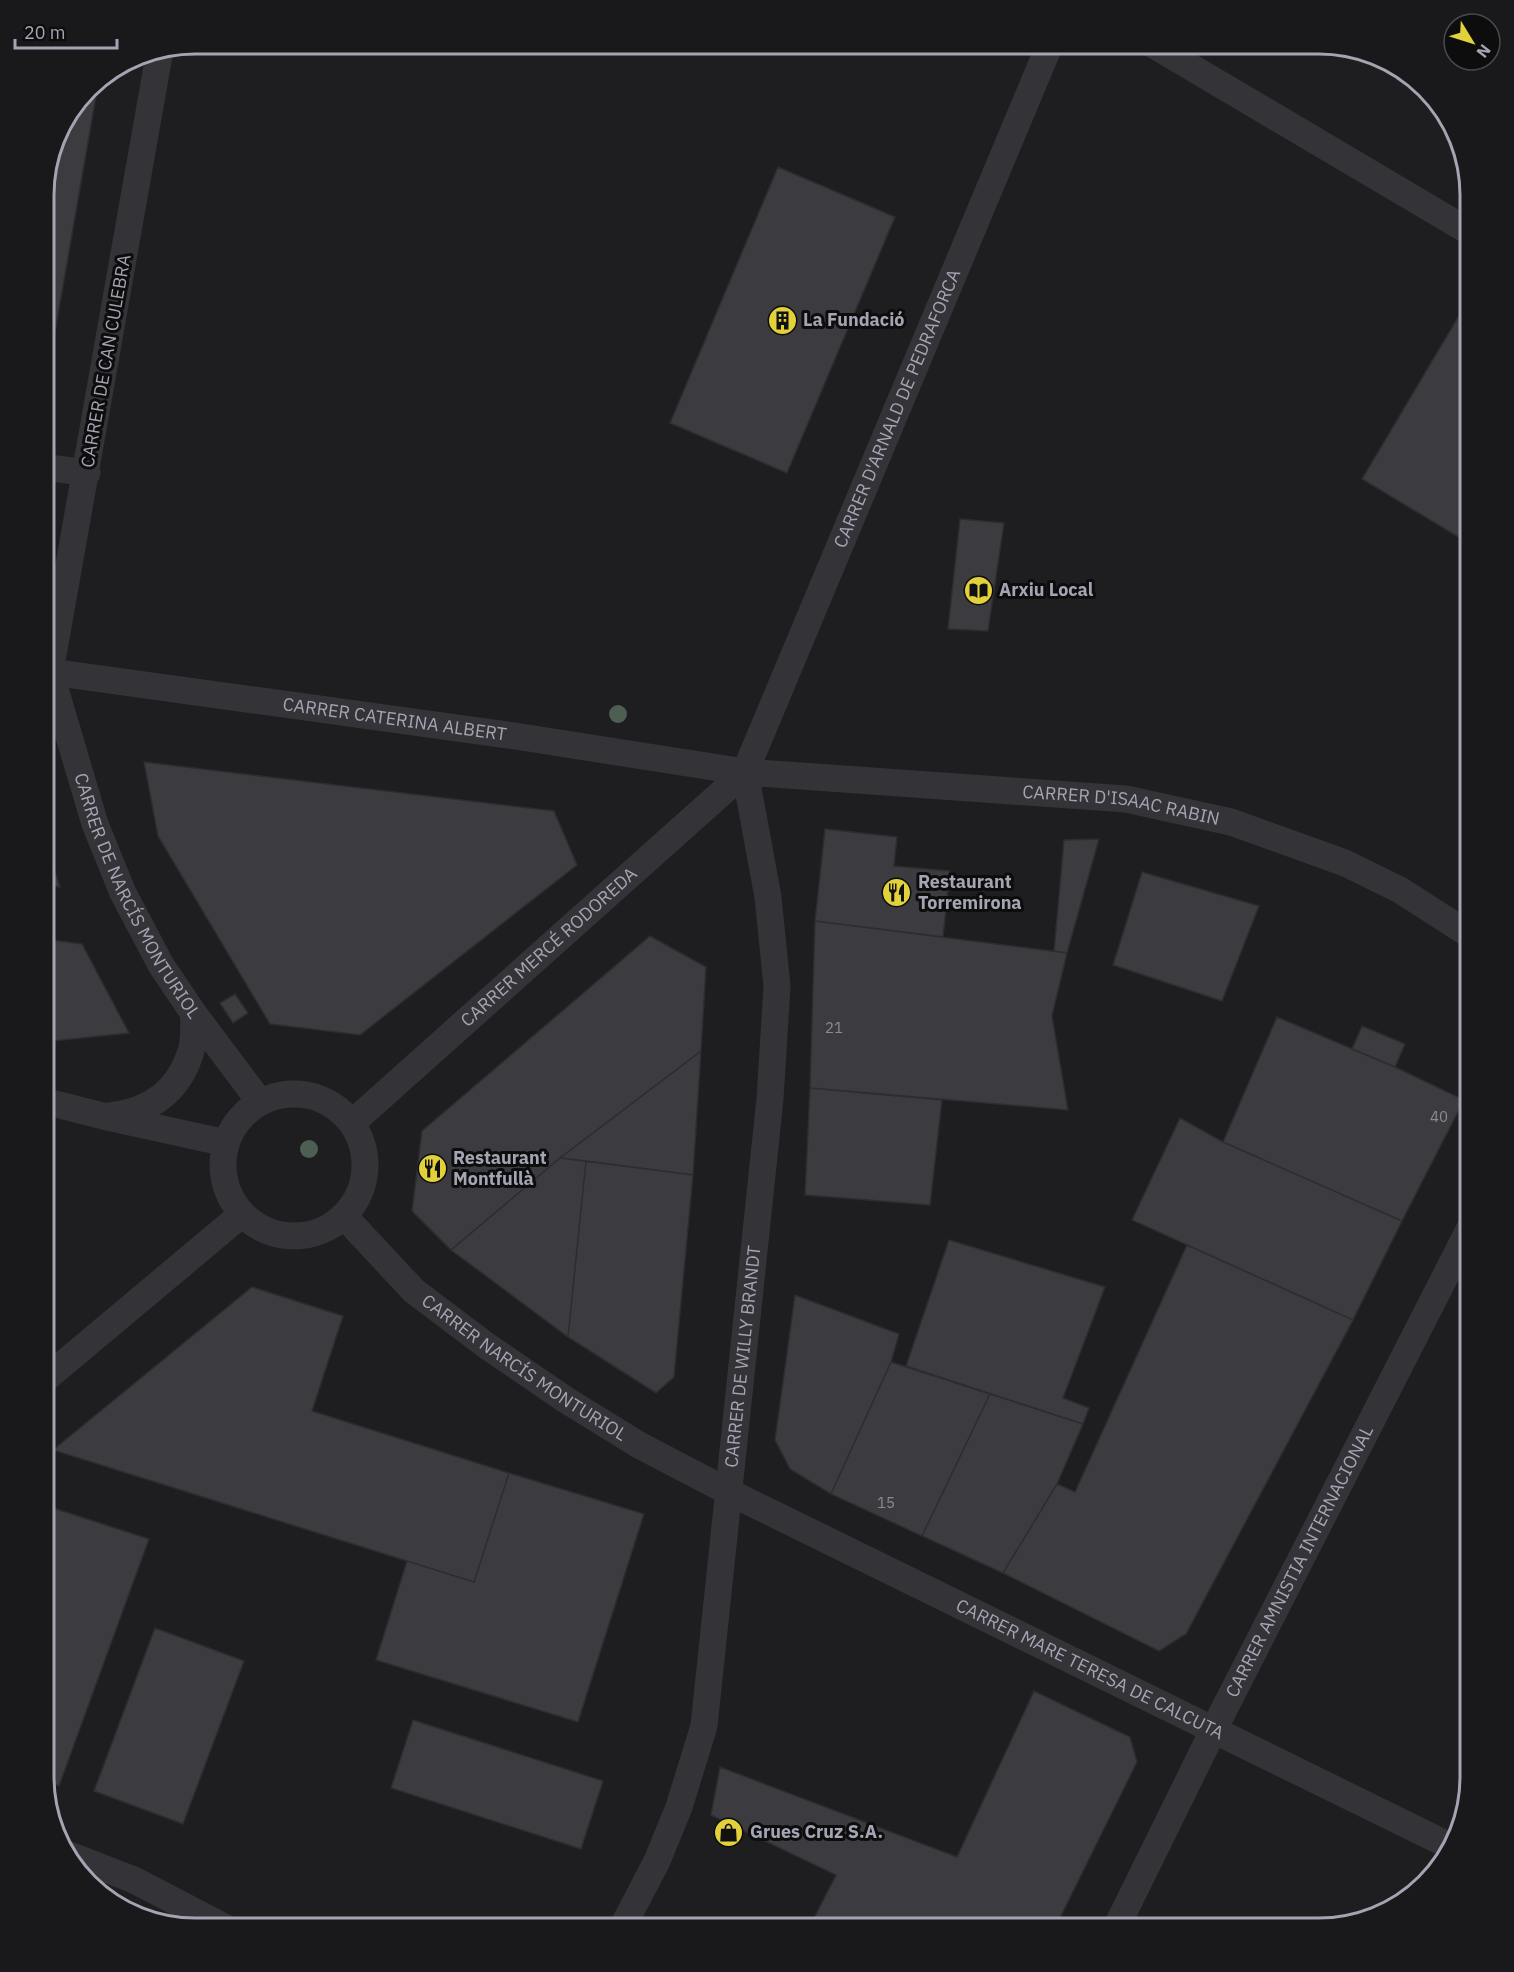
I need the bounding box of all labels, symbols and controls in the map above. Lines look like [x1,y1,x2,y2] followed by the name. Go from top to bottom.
[15,12,117,50] scale bar
[1442,12,1502,72] north arrow
[24,21,66,44] text: 20 m
[1472,41,1495,62] text: N
[75,252,136,469] street label: CARRER DE CAN CULEBRA
[828,265,966,551] street label: CARRER D'ARNALD DE PEDRAFORCA
[766,304,798,336] building icon: La Fundació
[803,308,904,331] place label: La Fundació
[962,574,994,606] library icon: Arxiu Local
[999,578,1094,601] place label: Arxiu Local
[281,692,508,746] street label: CARRER CATERINA ALBERT
[70,770,206,1023] street label: CARRER DE NARCÍS MONTURIOL
[1022,780,1222,830] street label: CARRER D'ISAAC RABIN
[456,862,642,1032] street label: CARRER MERCÉ RODOREDA
[918,870,1022,914] place label: Restaurant Torremirona
[881,876,913,908] restaurant icon: Restaurant Torremirona
[825,1018,843,1037] house number: 21
[1430,1107,1448,1126] house number: 40
[453,1146,547,1190] place label: Restaurant Montfullà
[416,1152,448,1184] restaurant icon: Restaurant Montfullà
[719,1244,765,1469] street label: CARRER DE WILLY BRANDT
[417,1289,631,1446] street label: CARRER NARCÍS MONTURIOL
[1220,1421,1378,1701] street label: CARRER AMNISTIA INTERNACIONAL
[877,1493,895,1512] house number: 15
[952,1593,1228,1744] street label: CARRER MARE TERESA DE CALCUTA
[713,1816,745,1848] shop icon: Grues Cruz S.A.
[750,1820,883,1843] place label: Grues Cruz S.A.

